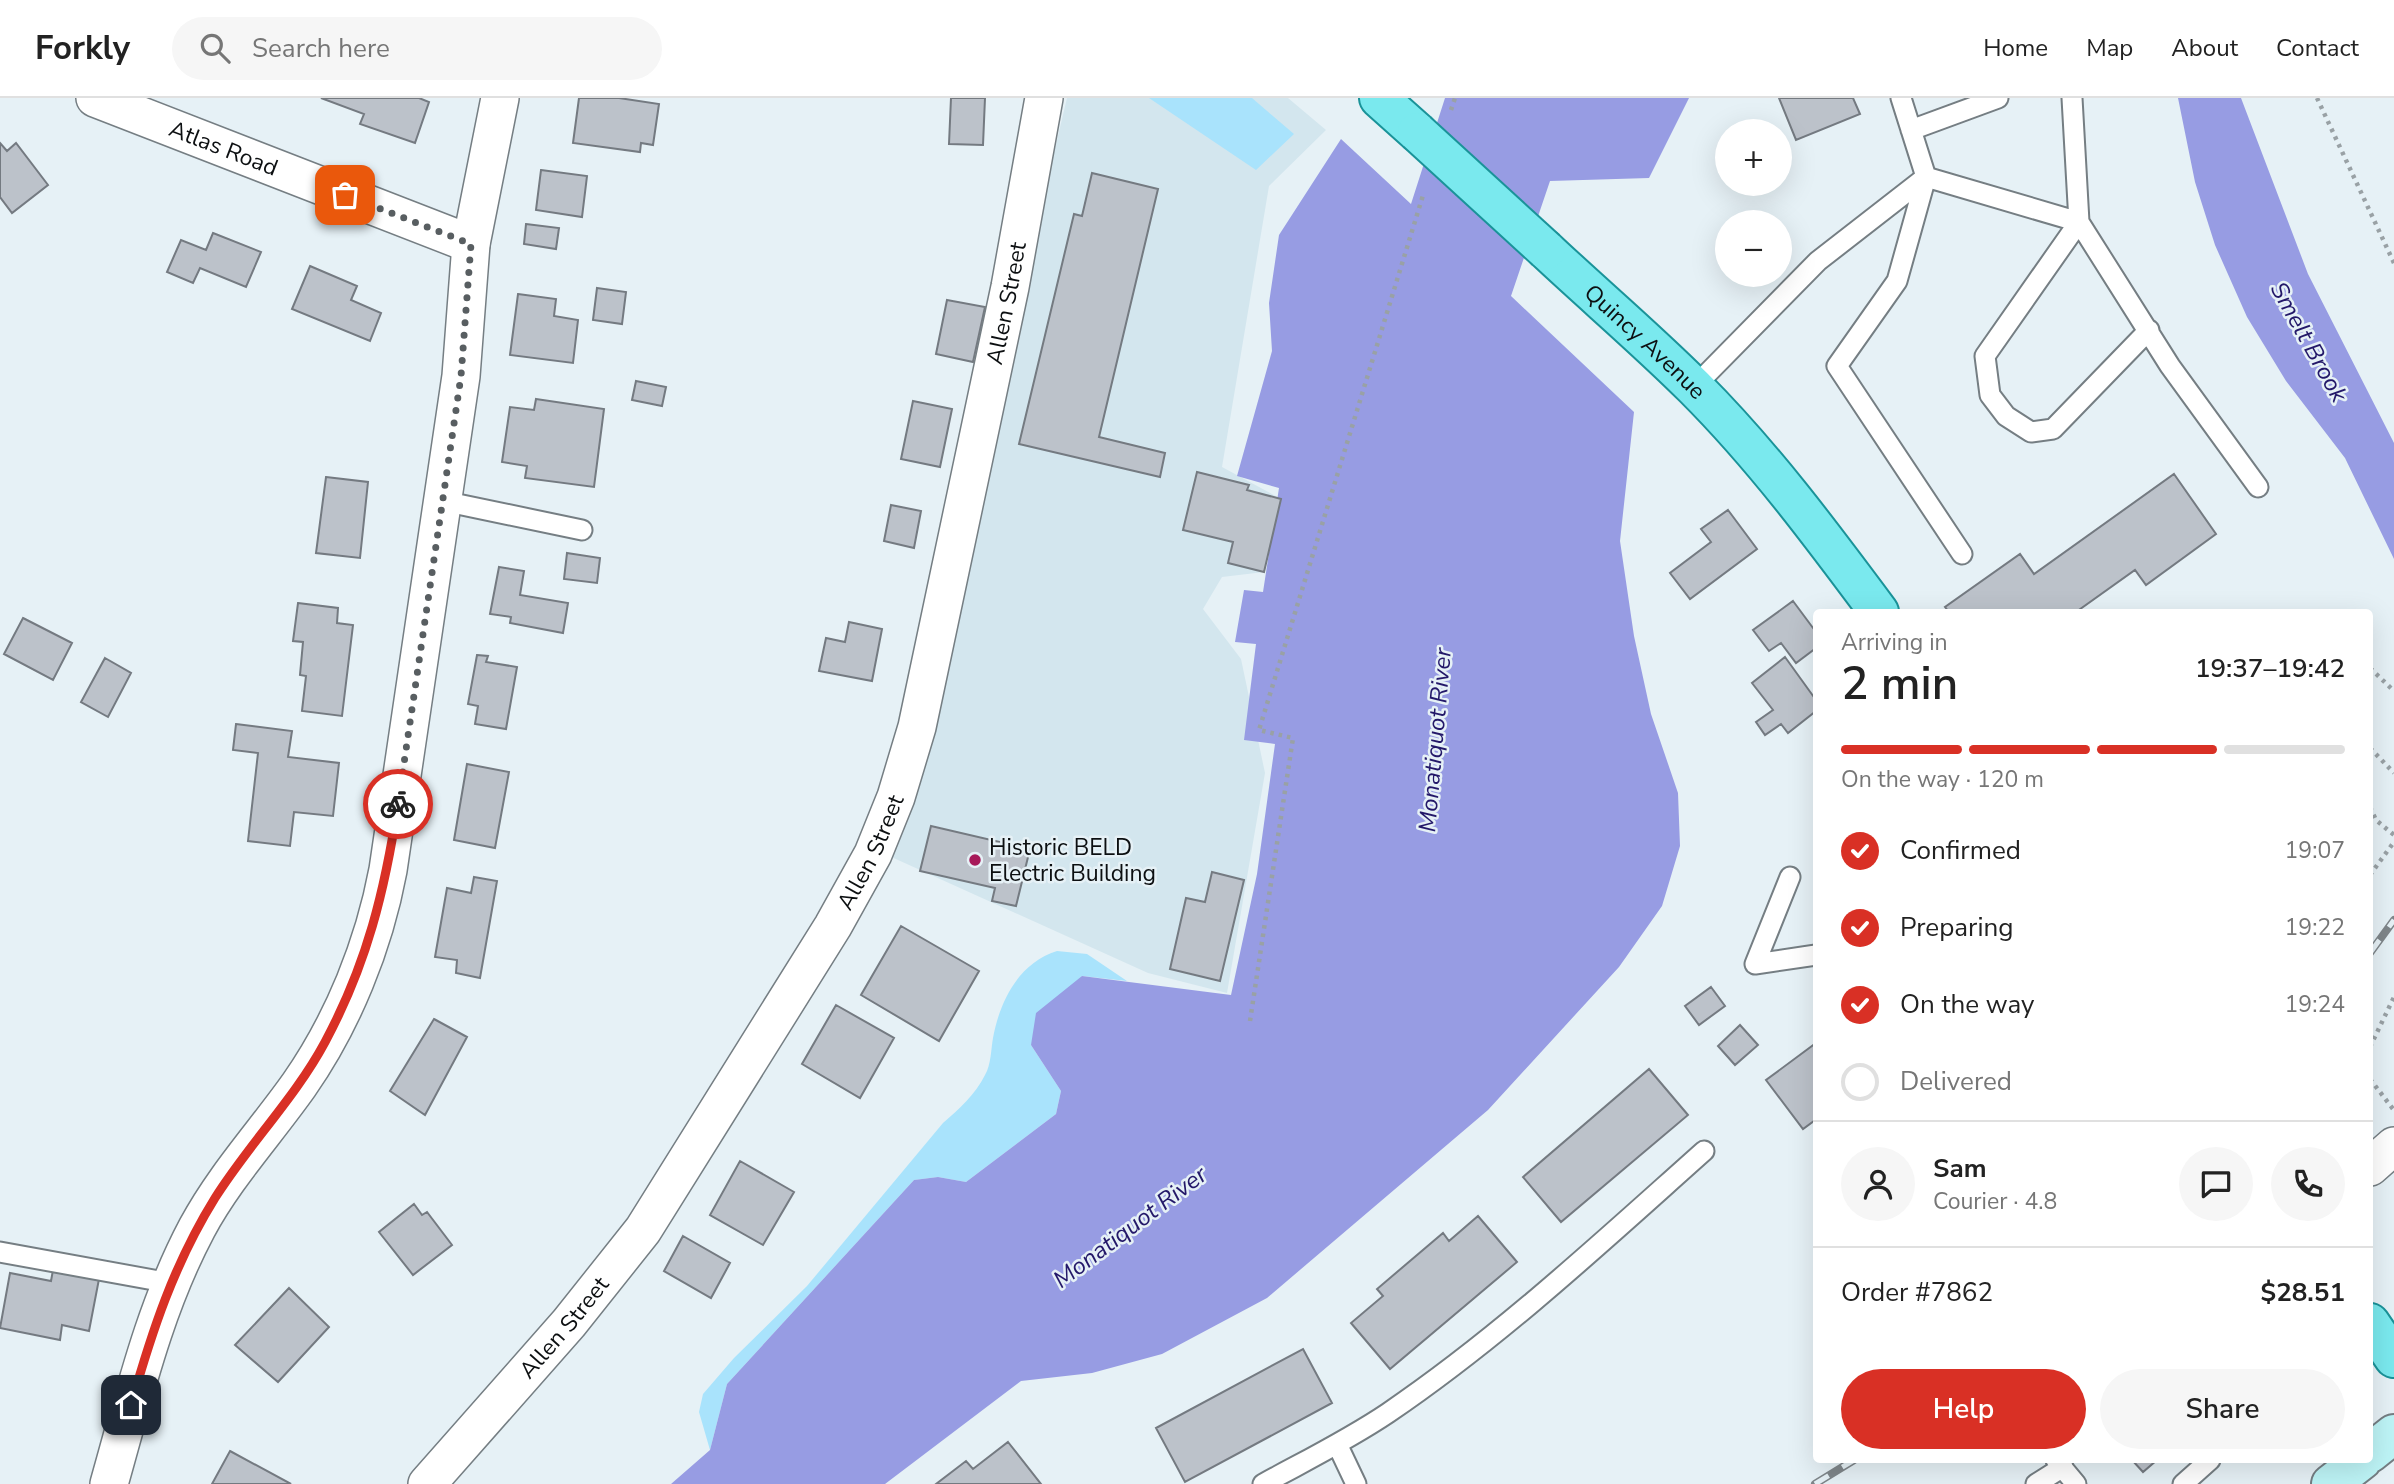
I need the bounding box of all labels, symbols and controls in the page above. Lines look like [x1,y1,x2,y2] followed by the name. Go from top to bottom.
[172,17,662,80] search box
[35,26,130,71] text: Forkly
[196,29,234,67] icon: search
[252,31,390,66] text: Search here
[1983,32,2048,64] text: Home
[2086,32,2133,64] text: Map
[2171,32,2238,64] text: About
[2276,32,2359,64] text: Contact
[165,113,282,183] street label: Atlas Road
[1715,119,1792,287] map controls
[1715,119,1792,196] button: +
[315,165,375,225] pin
[326,176,364,214] icon: bag
[1715,210,1792,287] button: −
[979,239,1033,367] street label: Allen Street
[2263,276,2356,409] water label: Smelt Brook
[1578,277,1713,406] street label: Quincy Avenue
[1841,627,1948,658] text: Arriving in
[1411,645,1459,833] water label: Monatiquot River
[2195,651,2345,686] text: 19:37–19:42
[1841,652,1958,715] text: 2 min
[1841,764,2044,795] text: On the way · 120 m
[363,769,433,839] courier
[379,785,417,823] icon: bike
[830,789,911,915] street label: Allen Street
[989,832,1156,889] place label: Historic BELD Electric Building
[1841,832,1879,870] icon: check
[1900,833,2021,868] text: Confirmed
[2285,835,2345,866] text: 19:07
[967,852,983,868] marker: Historic BELD Electric Building
[1841,909,1879,947] icon: check
[1900,910,2013,945] text: Preparing
[2285,912,2345,943] text: 19:22
[1841,986,1879,1024] icon: check
[1900,987,2034,1022] text: On the way
[2285,989,2345,1020] text: 19:24
[1900,1064,2012,1099] text: Delivered
[1841,1147,1915,1221] button: person
[2179,1147,2253,1221] button: chat
[2271,1147,2345,1221] button: phone
[1933,1151,1986,1186] text: Sam
[1047,1158,1214,1295] water label: Monatiquot River
[1933,1186,2057,1217] text: Courier · 4.8
[512,1269,616,1385] street label: Allen Street
[1841,1275,1993,1310] text: Order #7862
[2261,1275,2345,1310] text: $28.51
[1841,1369,2086,1449] button: Help
[2100,1369,2345,1449] button: Share
[101,1375,161,1435] pin
[112,1386,150,1424] icon: home

